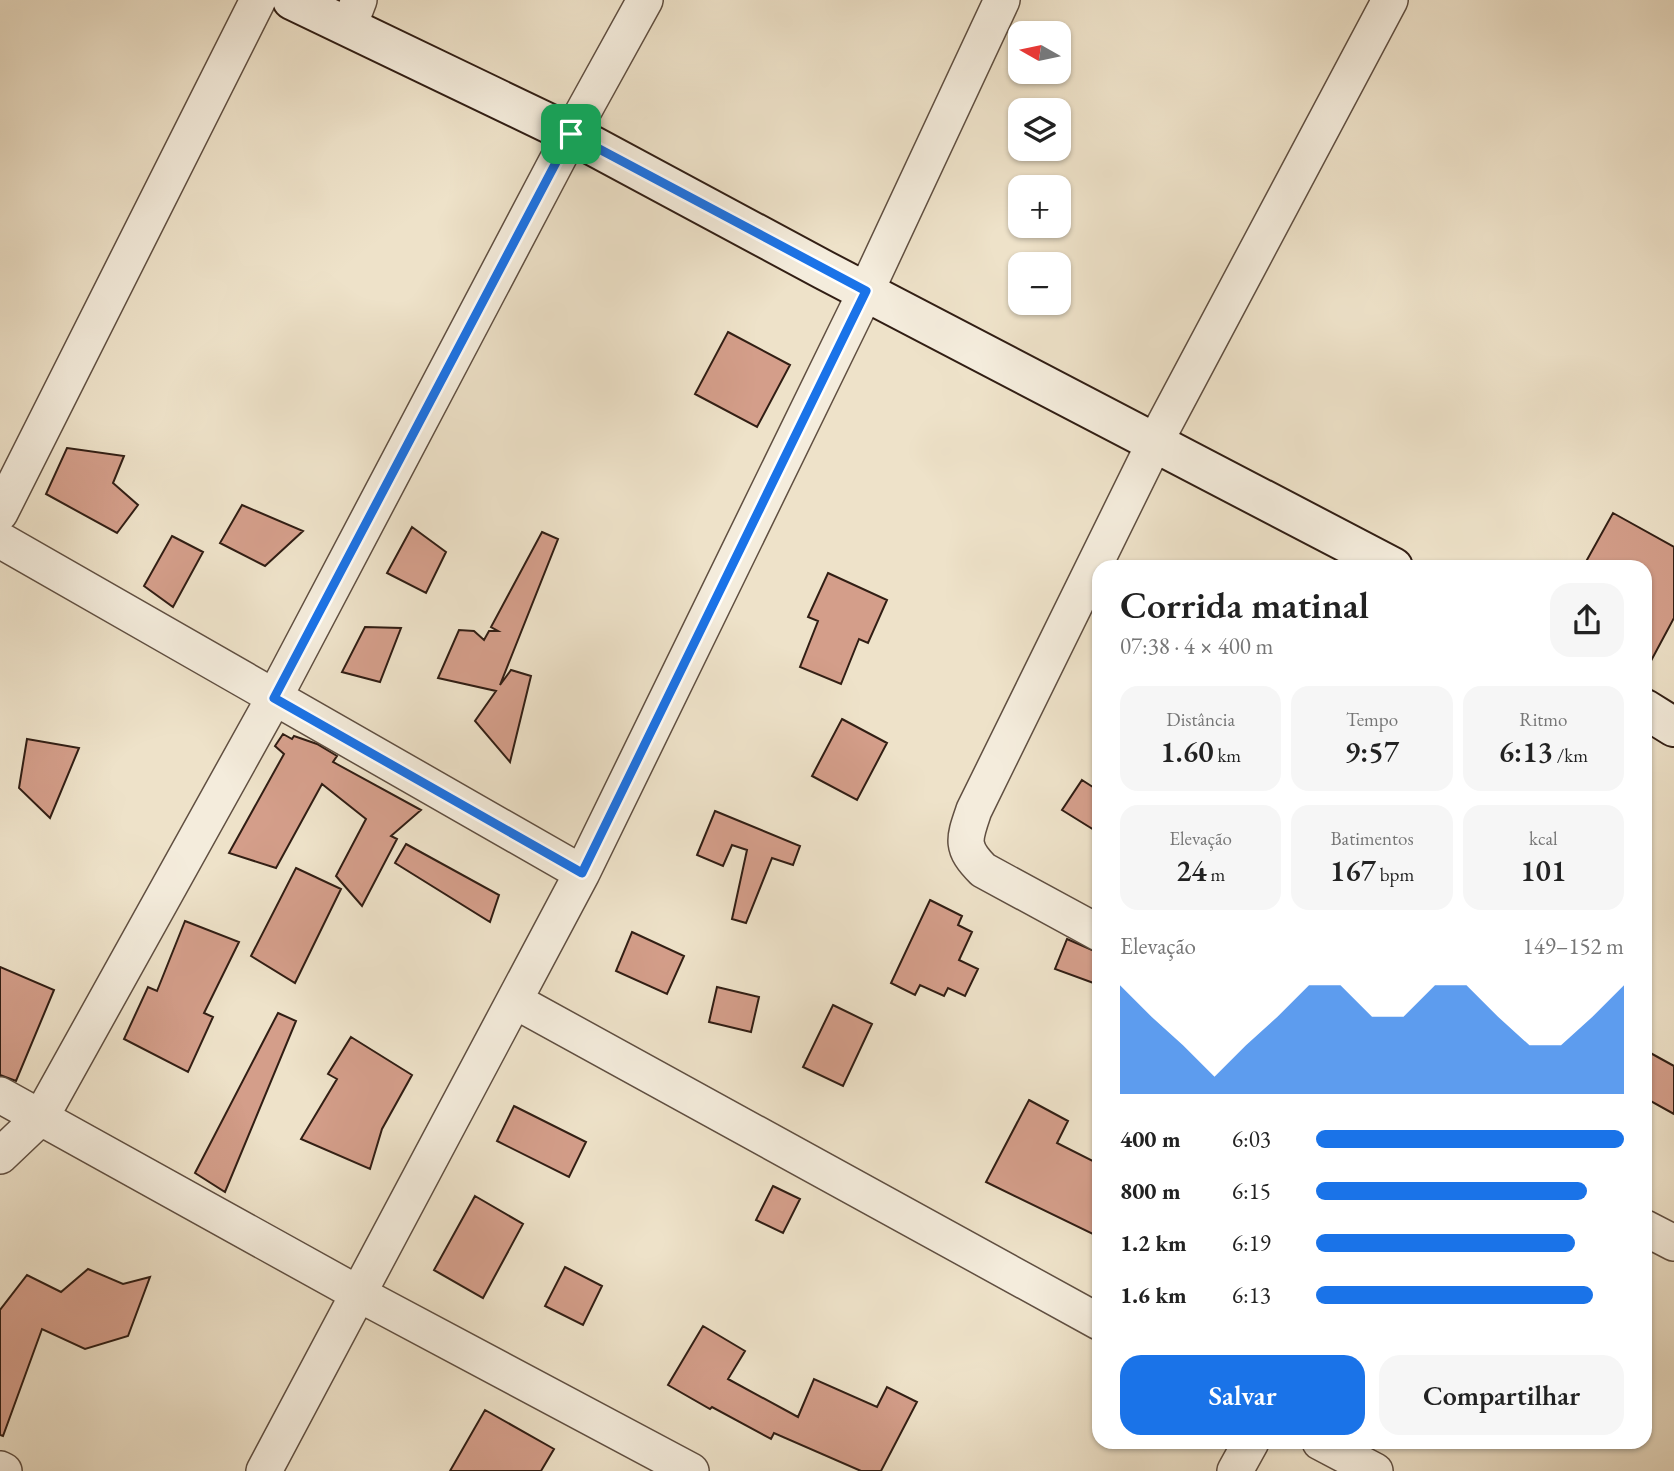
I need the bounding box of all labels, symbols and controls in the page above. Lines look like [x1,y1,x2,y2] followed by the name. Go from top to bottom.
[1008,21,1071,84] north arrow
[1008,21,1071,315] map controls
[1008,98,1071,161] button: layers
[541,104,601,164] pin
[552,115,590,153] icon: arrive
[1008,175,1071,238] button: +
[1008,252,1071,315] button: −
[1120,580,1369,629] text: Corrida matinal
[1550,583,1624,657] button: share
[1120,631,1273,661] text: 07:38 · 4 × 400 m
[1166,707,1235,732] text: Distância
[1346,707,1398,732] text: Tempo
[1519,707,1568,732] text: Ritmo
[1160,732,1214,771] text: 1.60
[1345,732,1399,771] text: 9:57
[1499,732,1553,771] text: 6:13
[1214,743,1241,768] text: km
[1553,743,1588,768] text: /km
[1169,826,1232,851] text: Elevação
[1330,826,1414,851] text: Batimentos
[1529,826,1558,851] text: kcal
[1176,851,1207,890] text: 24
[1330,851,1376,890] text: 167
[1520,851,1566,890] text: 101
[1207,862,1225,887] text: m
[1376,862,1414,887] text: bpm
[1120,931,1196,961] text: Elevação
[1523,931,1624,961] text: 149–152 m
[1120,1124,1181,1154] text: 400 m
[1232,1124,1271,1154] text: 6:03
[1120,1176,1181,1206] text: 800 m
[1232,1176,1271,1206] text: 6:15
[1120,1228,1187,1258] text: 1.2 km
[1232,1228,1271,1258] text: 6:19
[1120,1280,1187,1310] text: 1.6 km
[1232,1280,1271,1310] text: 6:13
[1120,1355,1365,1435] button: Salvar
[1379,1355,1624,1435] button: Compartilhar

